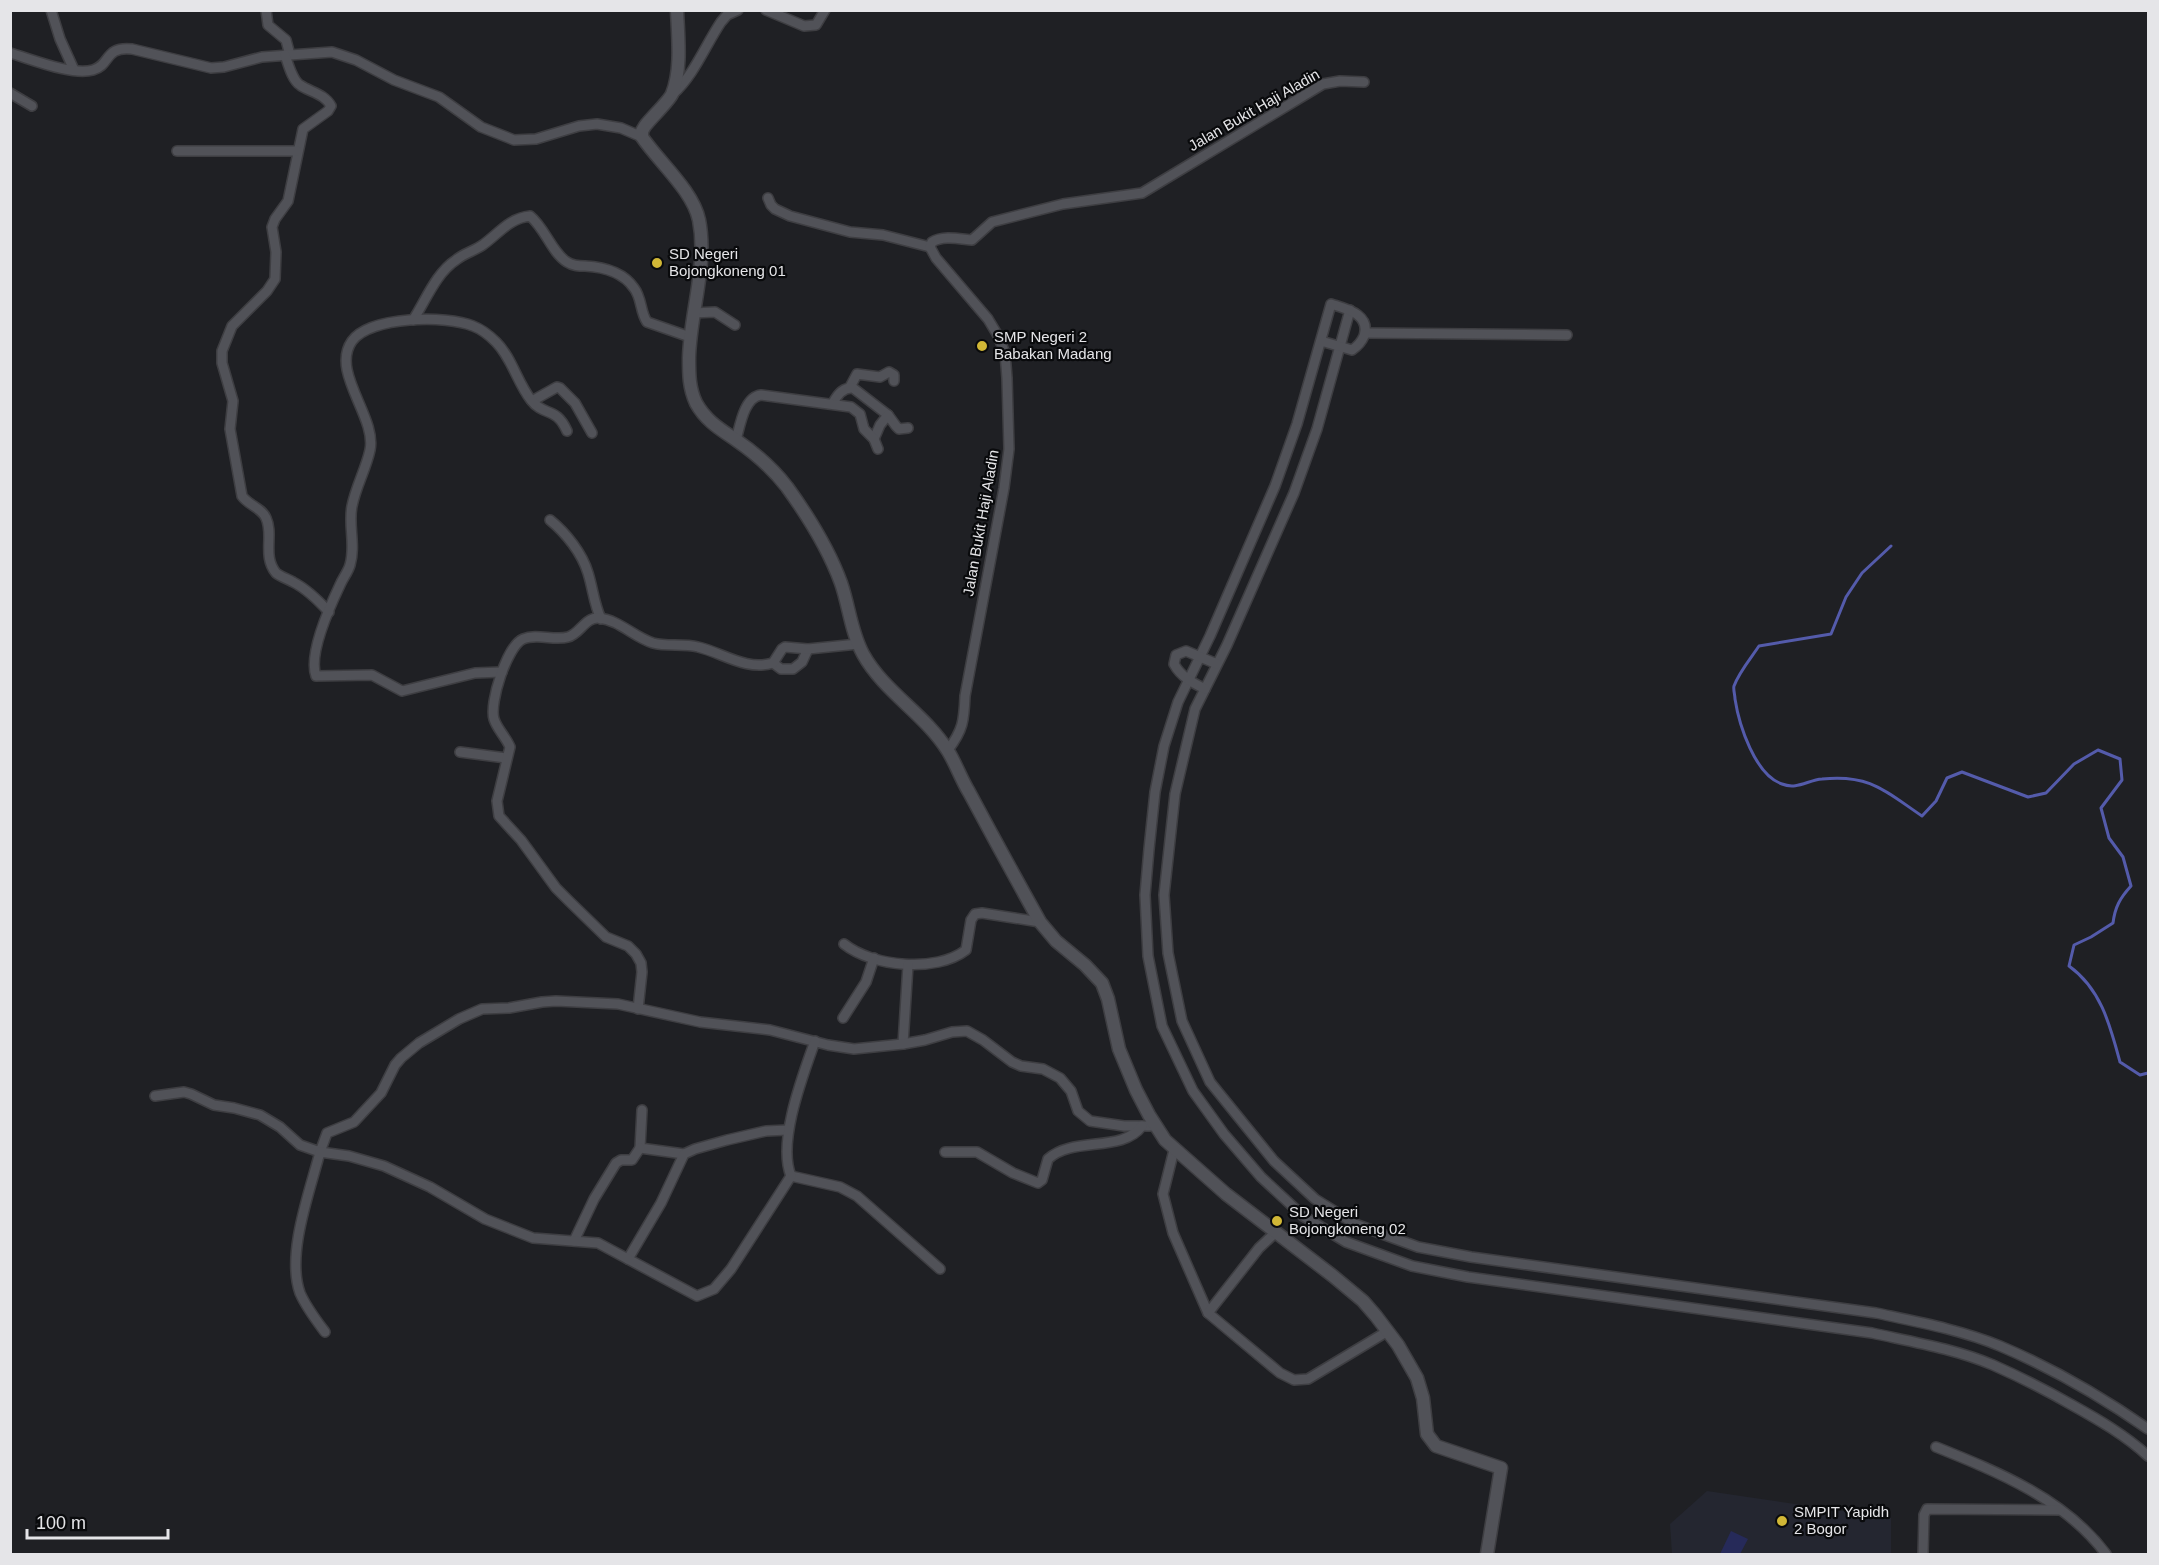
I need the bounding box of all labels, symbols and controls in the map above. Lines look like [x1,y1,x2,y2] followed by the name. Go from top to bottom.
[1185,65,1322,154] street label: Jalan Bukit Haji Aladin
[669,245,786,279] place label: SD Negeri Bojongkoneng 01
[650,256,664,270] marker: SD Negeri Bojongkoneng 01
[994,328,1112,362] place label: SMP Negeri 2 Babakan Madang
[975,339,989,353] marker: SMP Negeri 2 Babakan Madang
[959,448,1002,597] street label: Jalan Bukit Haji Aladin
[1289,1203,1406,1237] place label: SD Negeri Bojongkoneng 02
[1270,1214,1284,1228] marker: SD Negeri Bojongkoneng 02
[27,1502,168,1540] scale bar
[1794,1503,1889,1537] place label: SMPIT Yapidh 2 Bogor
[36,1513,86,1533] text: 100 m
[1775,1514,1789,1528] marker: SMPIT Yapidh 2 Bogor

